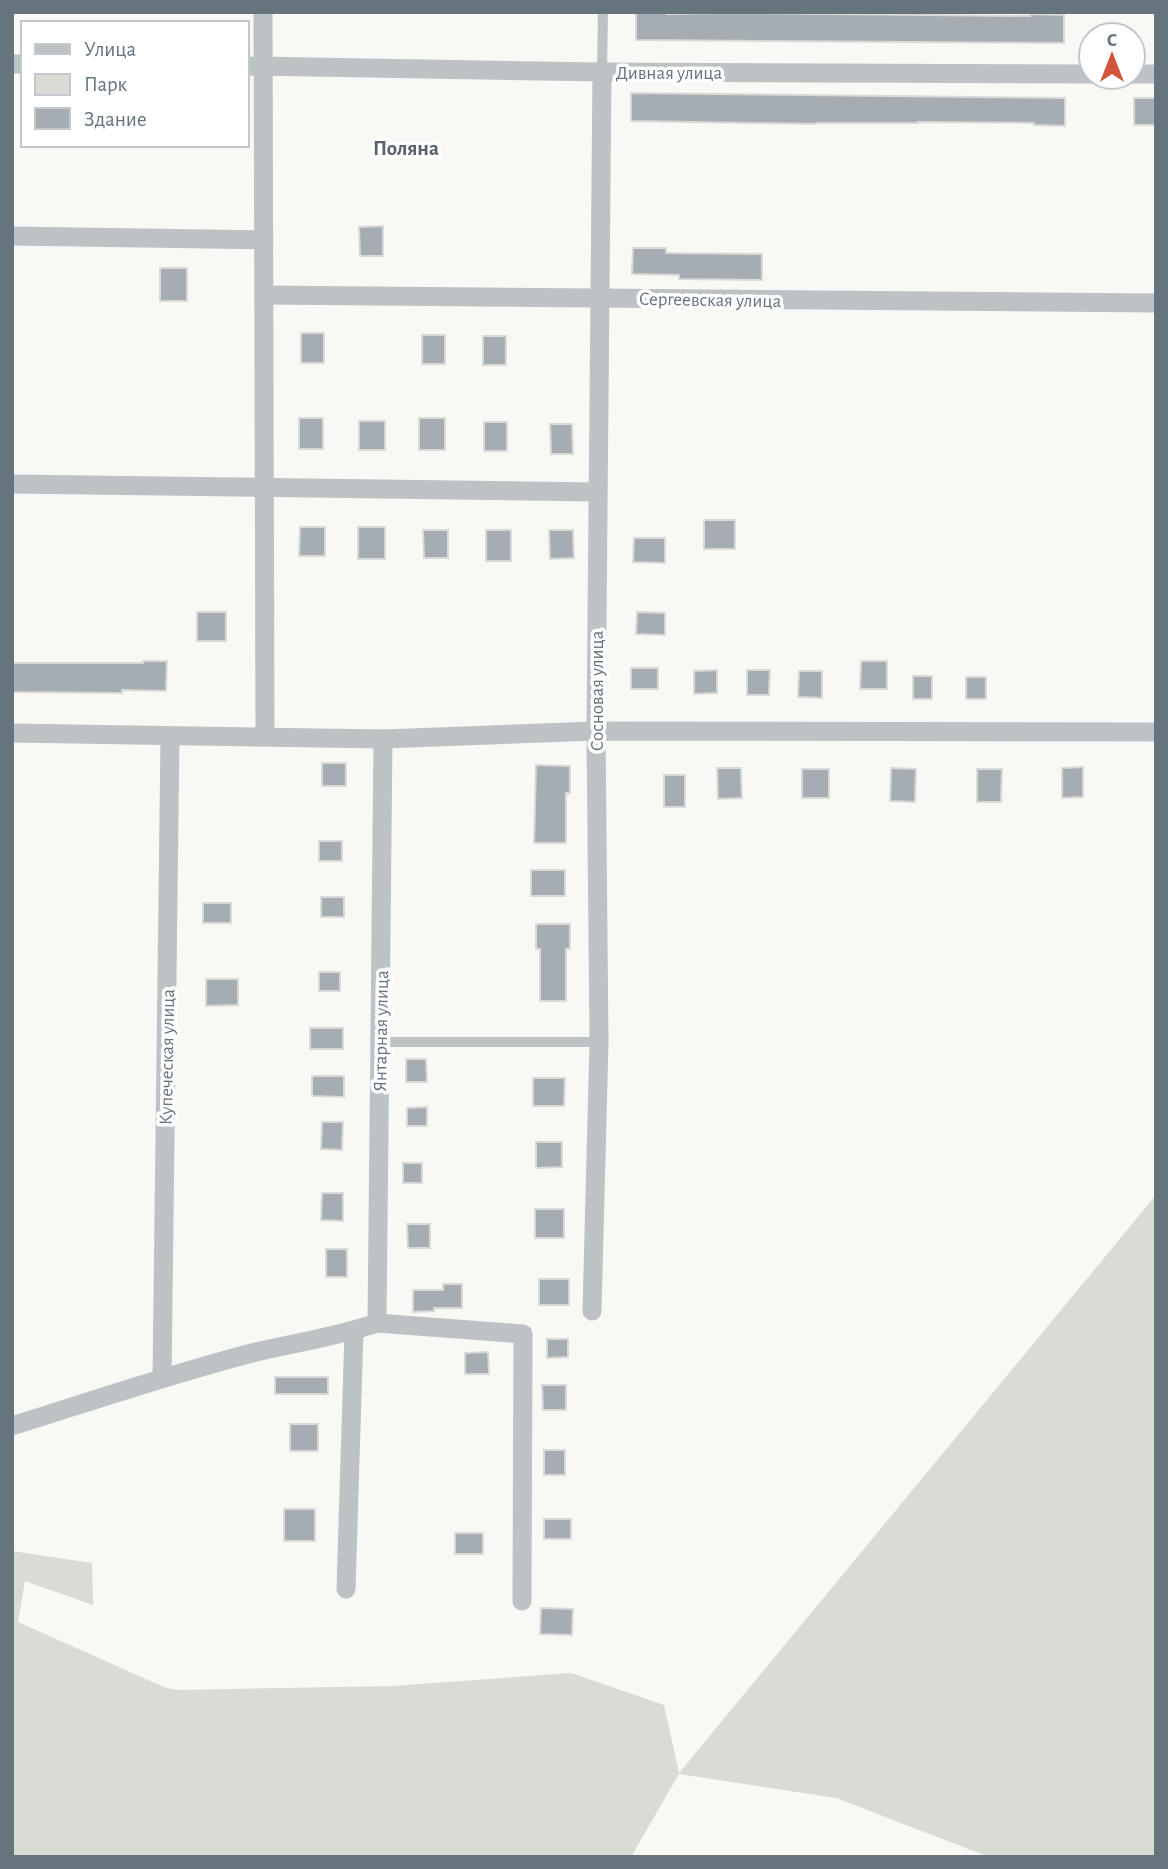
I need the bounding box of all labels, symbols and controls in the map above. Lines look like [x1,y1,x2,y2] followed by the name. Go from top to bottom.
[21,21,248,147] legend
[1077,21,1147,91] north arrow
[1107,31,1117,50] text: С
[84,39,137,60] text: Улица
[616,64,723,83] street label: Дивная улица
[84,74,128,95] text: Парк
[84,109,147,130] text: Здание
[373,138,439,159] district label: Поляна
[639,290,782,311] street label: Сергеевская улица
[588,630,607,751] street label: Сосновая улица
[371,970,392,1092] street label: Янтарная улица
[157,988,178,1125] street label: Купеческая улица

